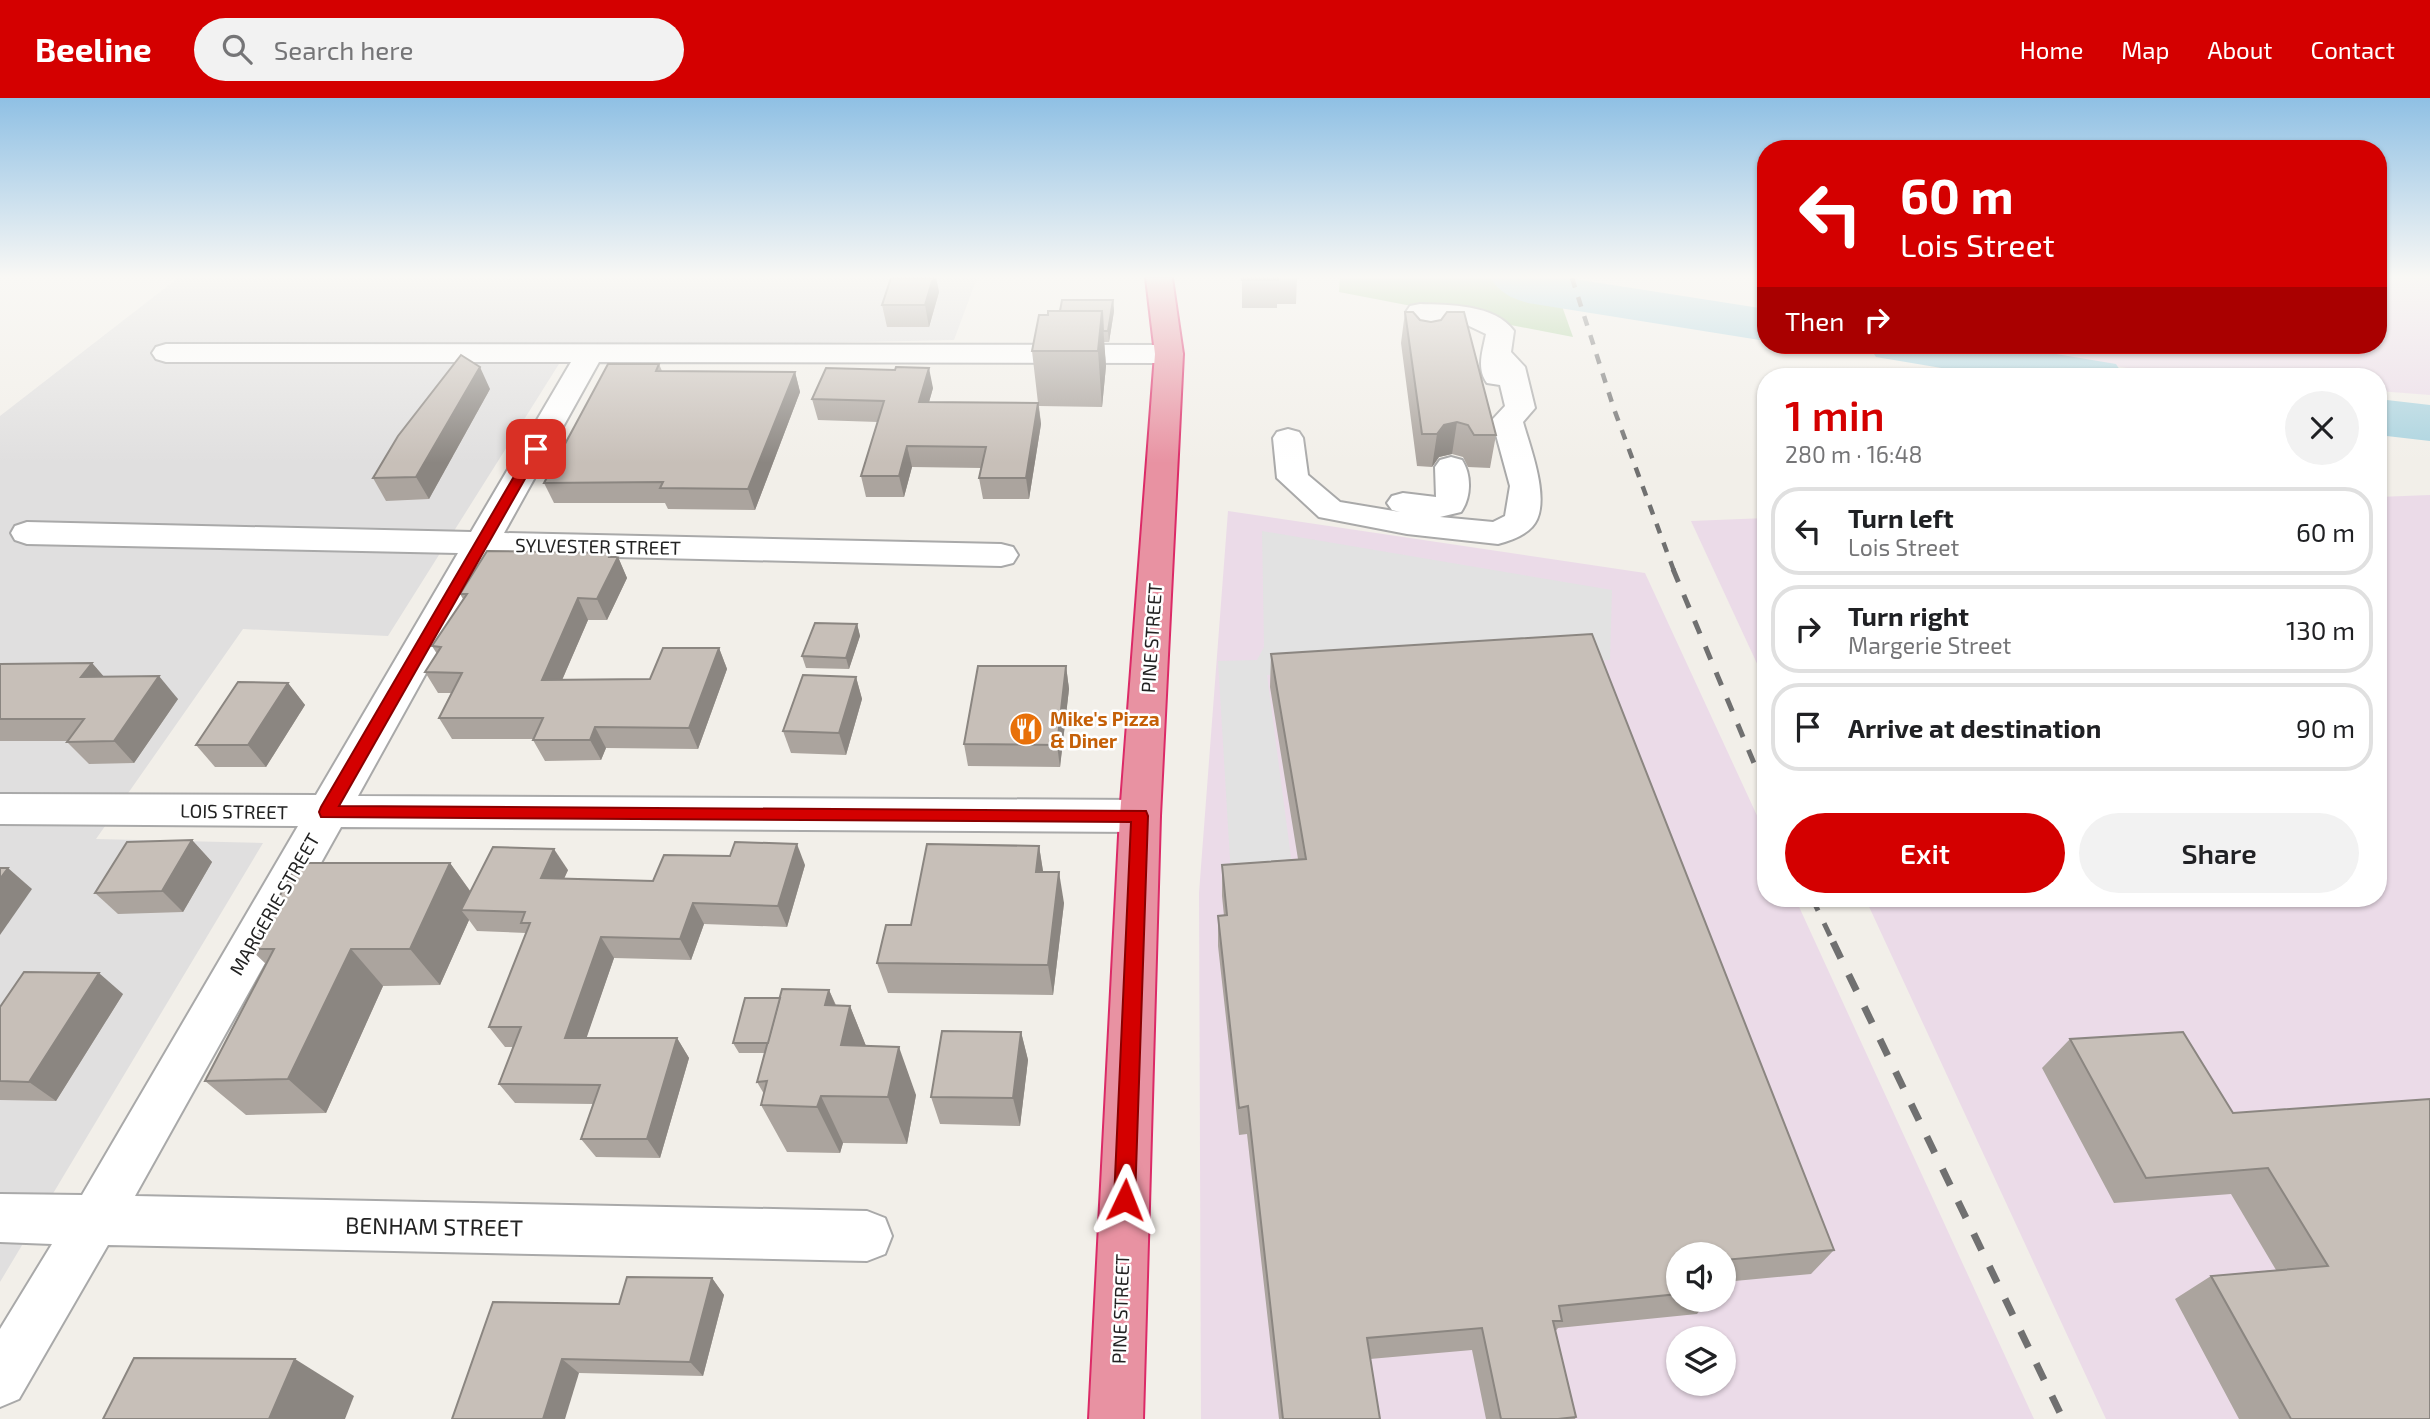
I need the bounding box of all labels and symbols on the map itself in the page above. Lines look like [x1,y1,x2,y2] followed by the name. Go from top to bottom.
[506,419,566,479] pin
[515,533,681,559] street label: SYLVESTER STREET
[1136,582,1166,694] street label: PINE STREET
[1050,707,1159,752] place label: Mike's Pizza & Diner
[1007,710,1045,748] restaurant icon: Mike's Pizza & Diner
[180,799,288,823] street label: LOIS STREET
[224,829,324,979] street label: MARGERIE STREET
[1088,1163,1162,1237] position arrow
[345,1210,523,1242] street label: BENHAM STREET
[1107,1254,1133,1364] street label: PINE STREET

